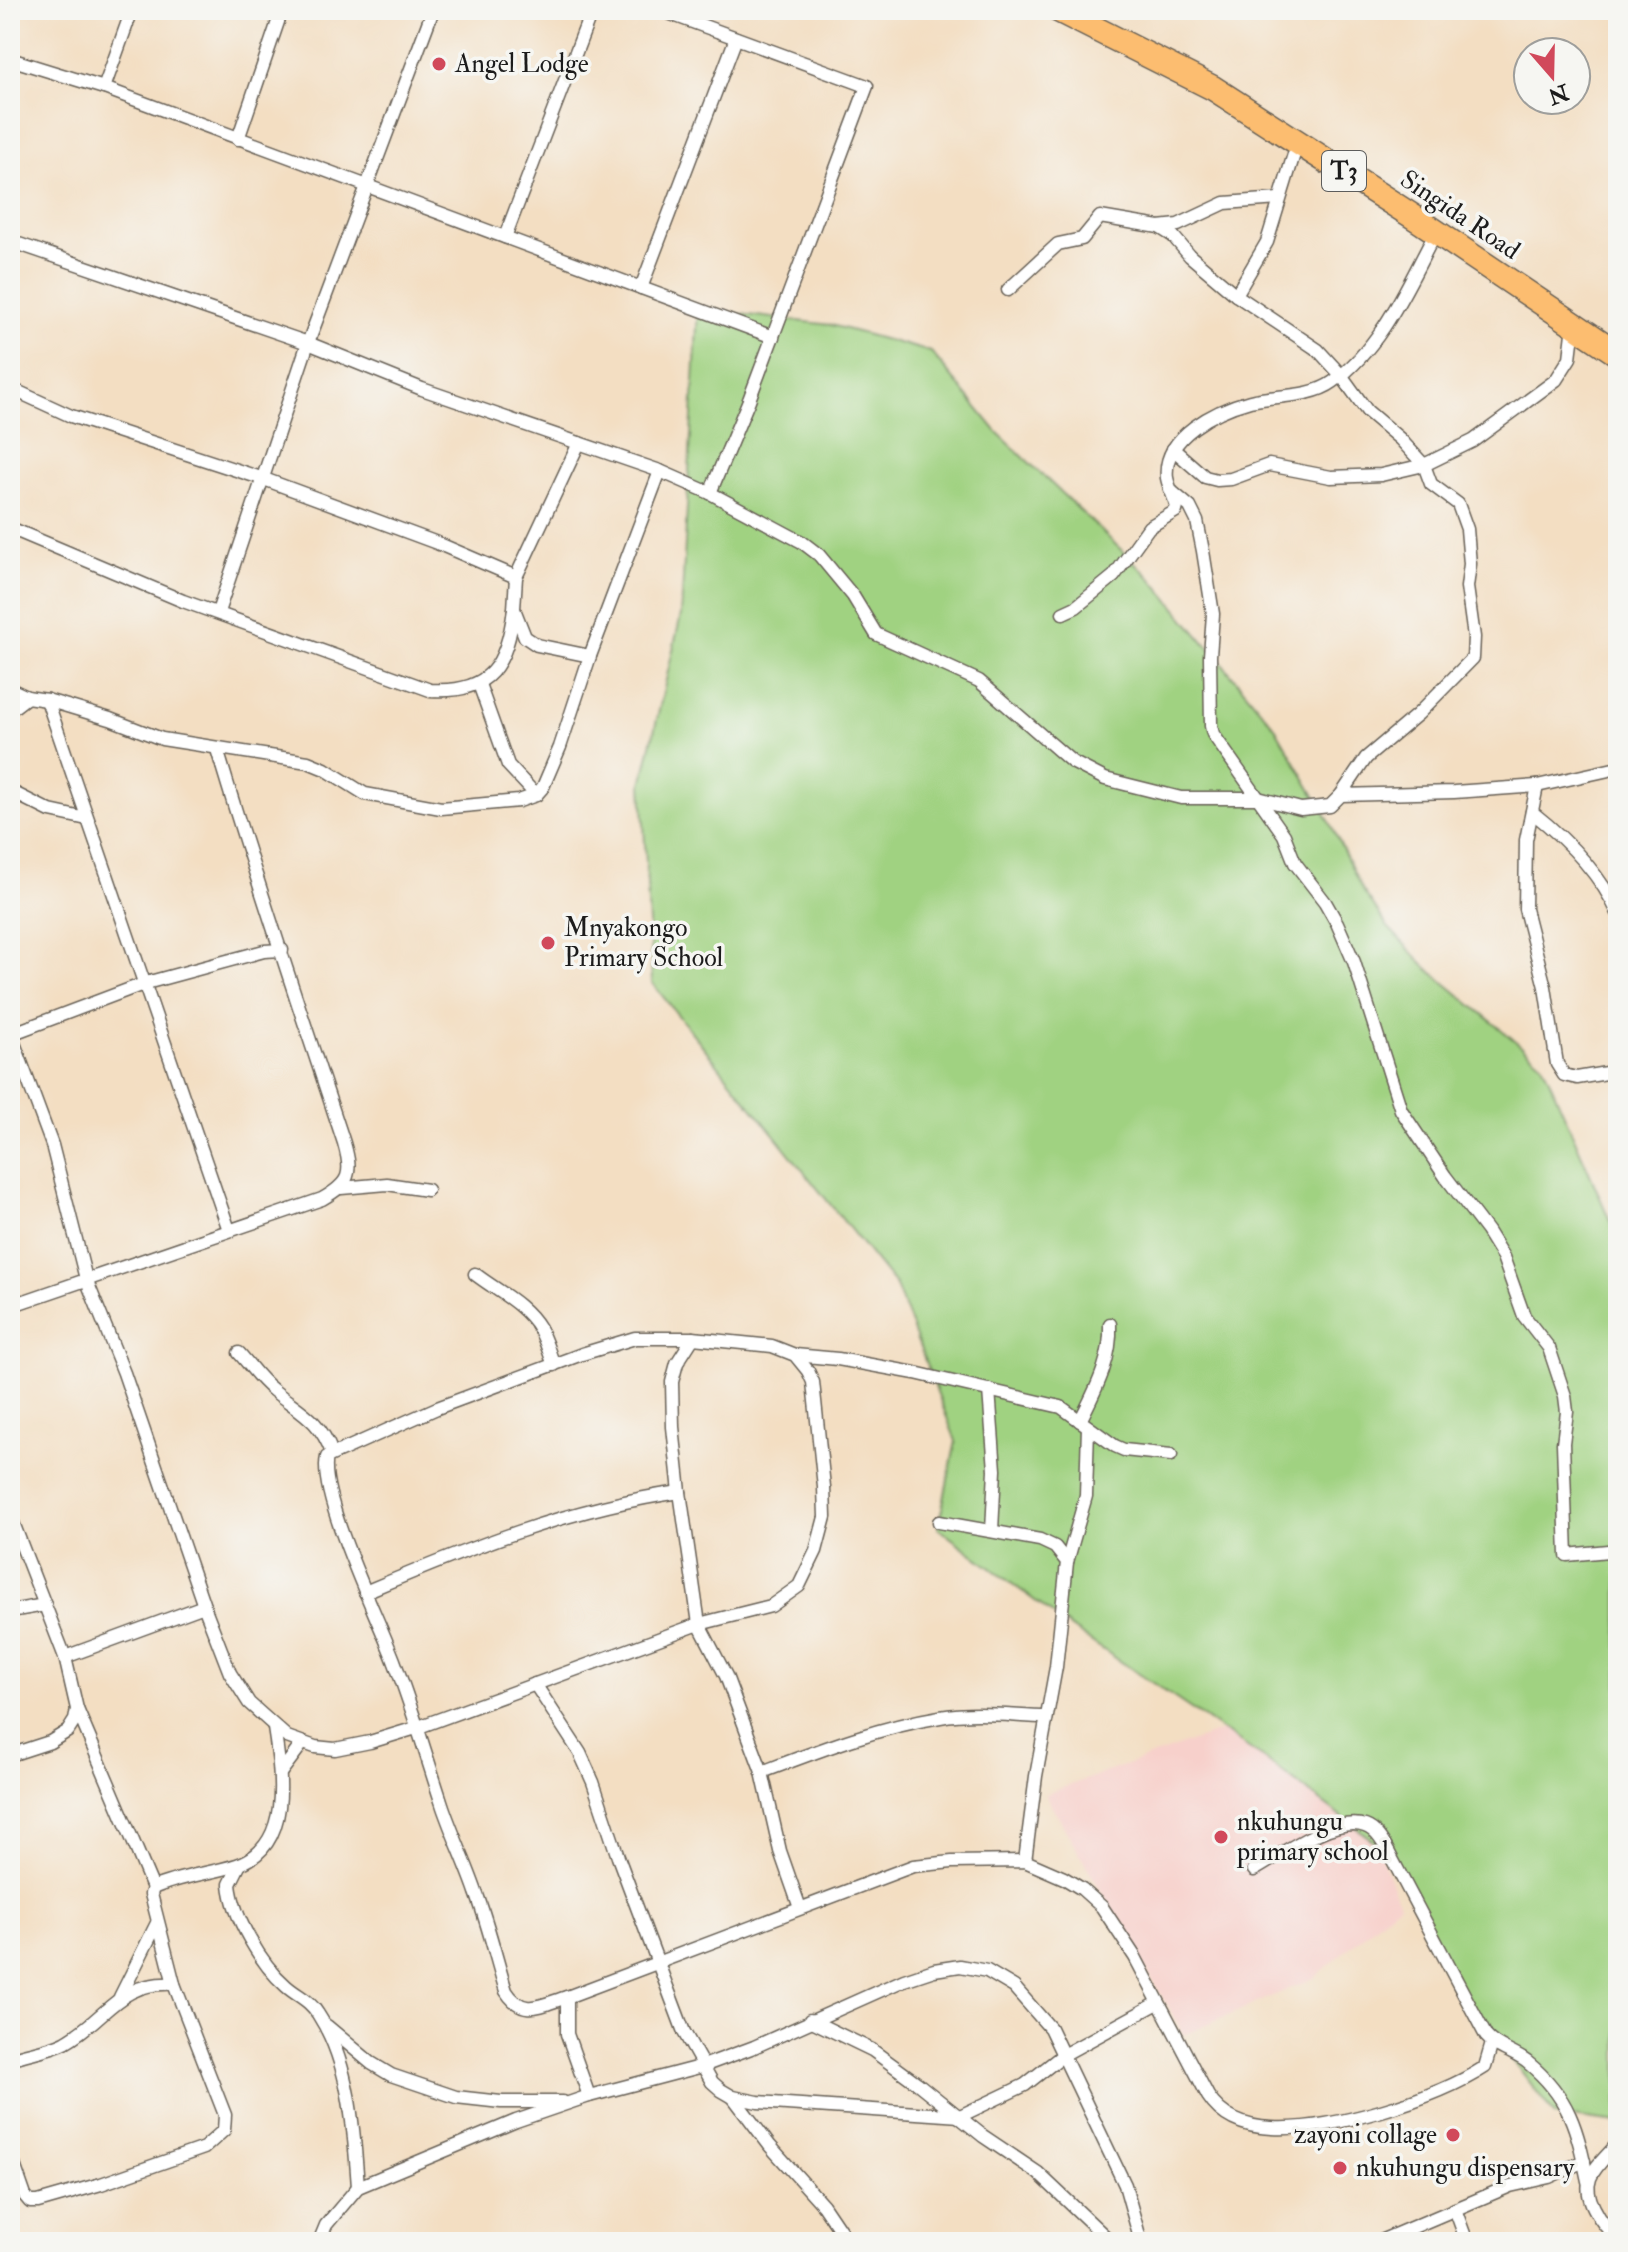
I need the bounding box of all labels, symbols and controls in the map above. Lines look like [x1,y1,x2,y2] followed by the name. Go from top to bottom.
[1512,36,1592,116] north arrow
[454,48,589,80] place label: Angel Lodge
[430,55,448,73] marker: Angel Lodge
[1544,77,1573,110] text: N
[1322,151,1366,191] road number: T3
[1394,163,1526,267] street label: Singida Road
[564,912,724,974] place label: Mnyakongo Primary School
[539,934,557,952] marker: Mnyakongo Primary School
[1236,1806,1389,1869] place label: nkuhungu primary school
[1212,1828,1230,1846] marker: nkuhungu primary school
[1294,2119,1437,2151] place label: zayoni collage
[1444,2126,1462,2144] marker: zayoni collage
[1356,2152,1575,2185] place label: nkuhungu dispensary
[1331,2159,1349,2177] marker: nkuhungu dispensary

